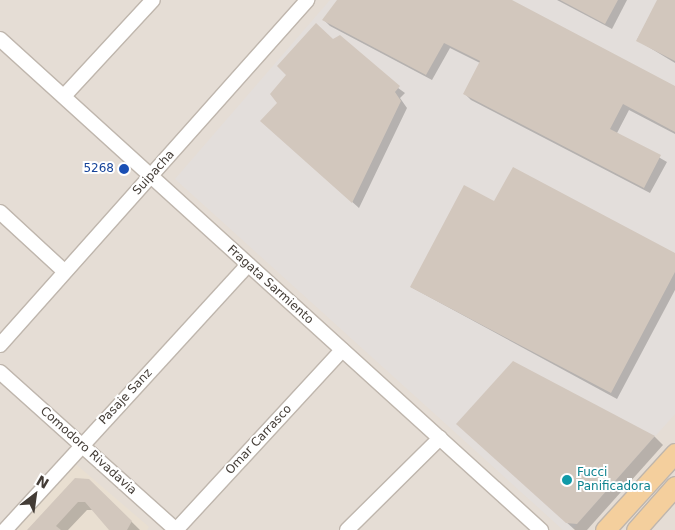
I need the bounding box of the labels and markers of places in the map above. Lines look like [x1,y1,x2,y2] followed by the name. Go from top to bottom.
[83,162,114,176] place label: 5268
[118,163,130,175] marker: 5268
[577,466,651,494] place label: Fucci Panificadora
[561,474,573,486] marker: Fucci Panificadora

